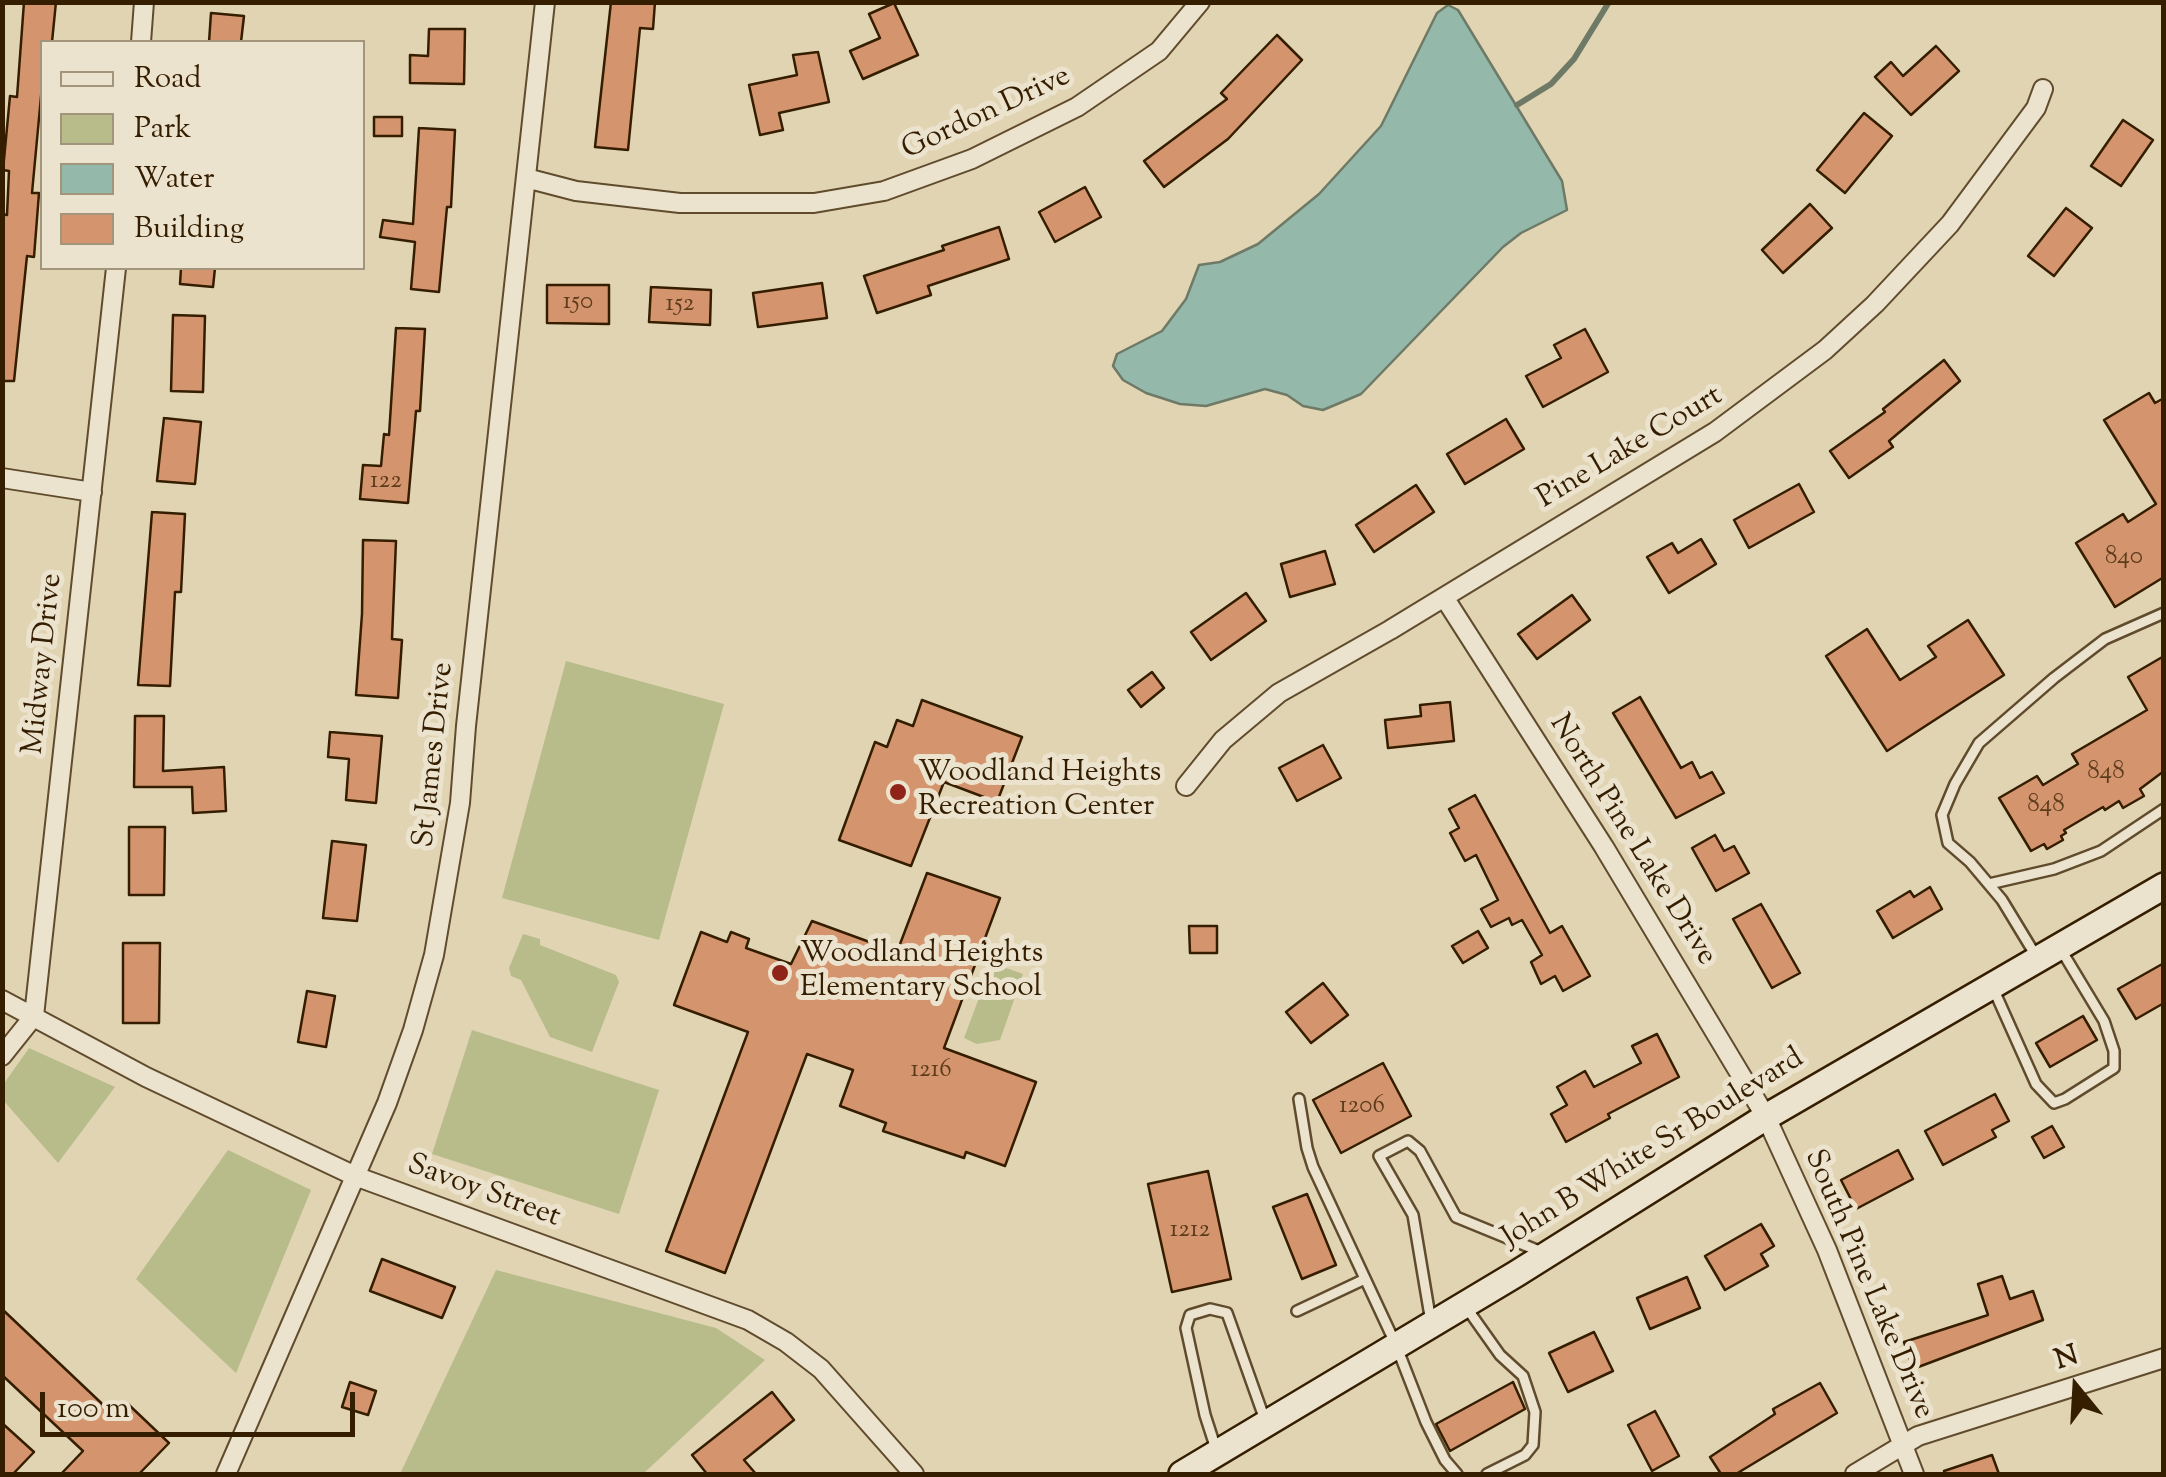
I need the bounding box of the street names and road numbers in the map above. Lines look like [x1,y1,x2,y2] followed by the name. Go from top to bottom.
[897,60,1077,170] street label: Gordon Drive
[1532,380,1730,518] street label: Pine Lake Court
[18,572,72,756] street label: Midway Drive
[408,661,464,849] street label: St James Drive
[1539,709,1723,973] street label: North Pine Lake Drive
[1497,1042,1811,1258] street label: John B White Sr Boulevard
[1794,1145,1940,1425] street label: South Pine Lake Drive
[401,1149,565,1237] street label: Savoy Street

